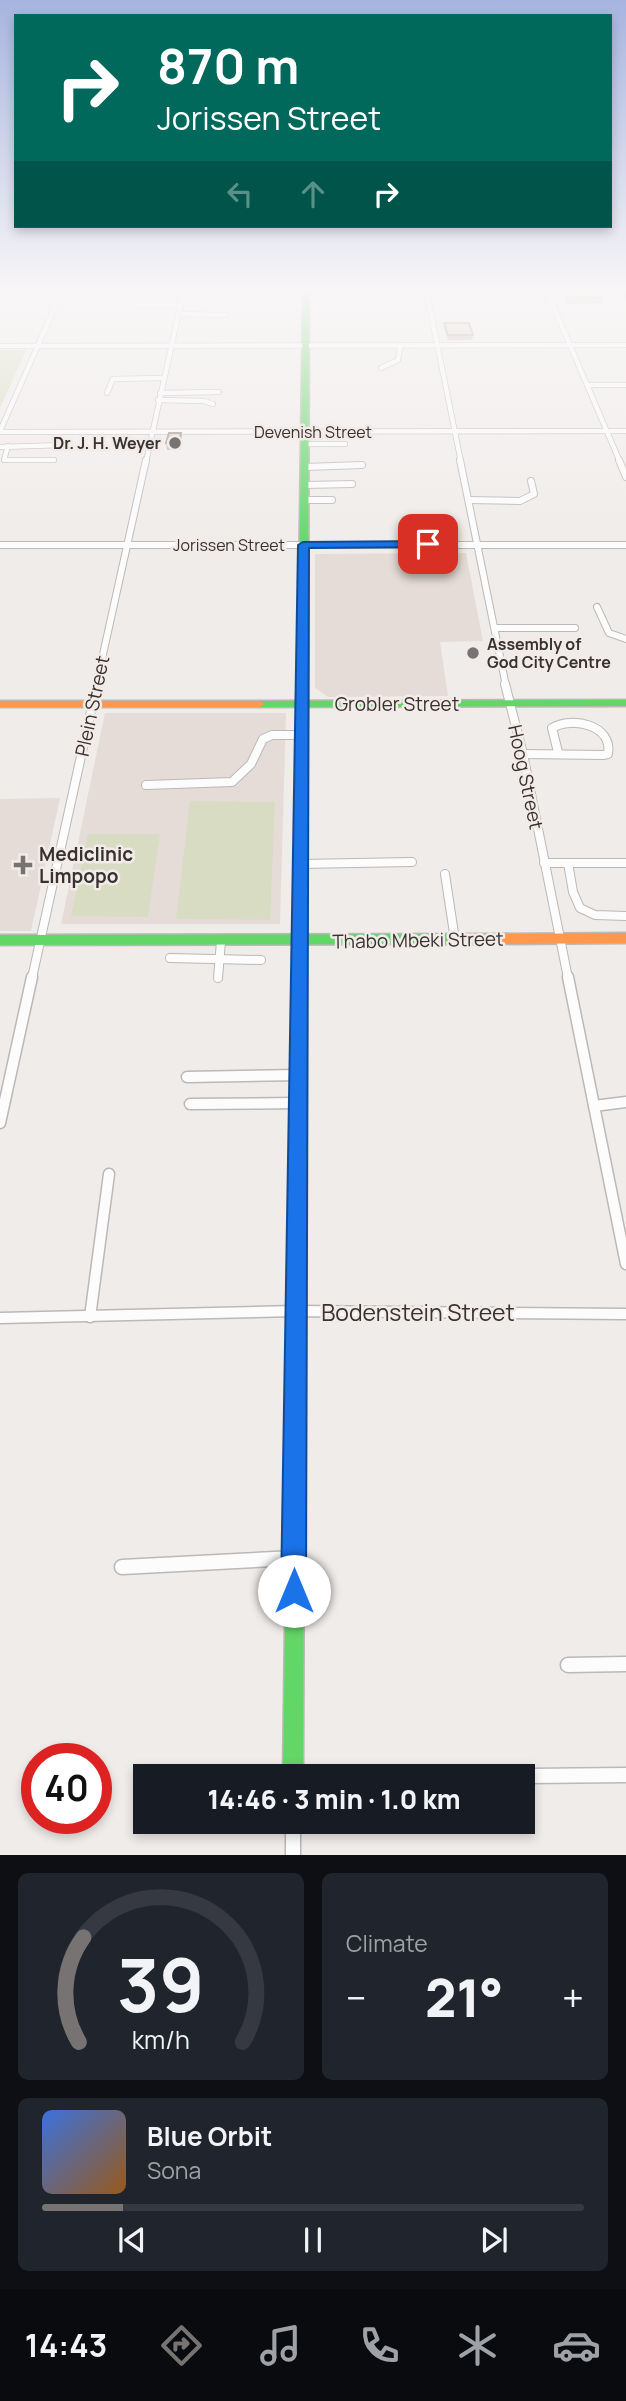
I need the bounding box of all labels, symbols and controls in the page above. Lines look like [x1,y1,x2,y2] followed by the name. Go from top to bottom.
[157,32,299,99] text: 870 m
[42,42,133,133] icon: right
[157,96,381,140] text: Jorissen Street
[221,175,259,213] icon: left
[294,175,332,213] icon: ahead
[367,175,405,213] icon: right
[254,421,372,443] street label: Devenish Street
[53,432,161,454] place label: Dr. J. H. Weyer
[167,435,183,451] marker: Dr. J. H. Weyer
[398,514,458,574] pin
[409,525,447,563] icon: arrive
[173,534,285,556] street label: Jorissen Street
[487,633,611,673] place label: Assembly of God City Centre
[465,645,481,661] marker: Assembly of God City Centre
[69,653,115,759] street label: Plein Street
[335,691,459,717] street label: Grobler Street
[502,722,550,832] street label: Hoog Street
[39,841,133,889] place label: Mediclinic Limpopo
[13,855,33,875] marker: Mediclinic Limpopo
[332,926,504,954] street label: Thabo Mbeki Street
[321,1296,515,1328] street label: Bodenstein Street
[257,1554,331,1628] position arrow
[21,1743,112,1834] speed limit sign: 40
[207,1781,461,1817] text: 14:46 · 3 min · 1.0 km
[346,1927,428,1959] text: Climate
[117,1935,205,2035] text: 39
[425,1962,504,2033] text: 21°
[346,1971,367,2023] text: −
[562,1971,584,2023] text: +
[132,2022,190,2057] text: km/h
[147,2118,272,2154] text: Blue Orbit
[147,2154,201,2186] text: Sona
[113,2221,151,2259] icon: previous
[294,2221,332,2259] icon: pause
[475,2221,513,2259] icon: next
[157,2321,206,2370] icon: directions
[256,2321,305,2370] icon: music
[355,2321,404,2370] icon: phone
[453,2321,502,2370] icon: climate
[552,2321,601,2370] icon: car
[25,2323,107,2367] text: 14:43

